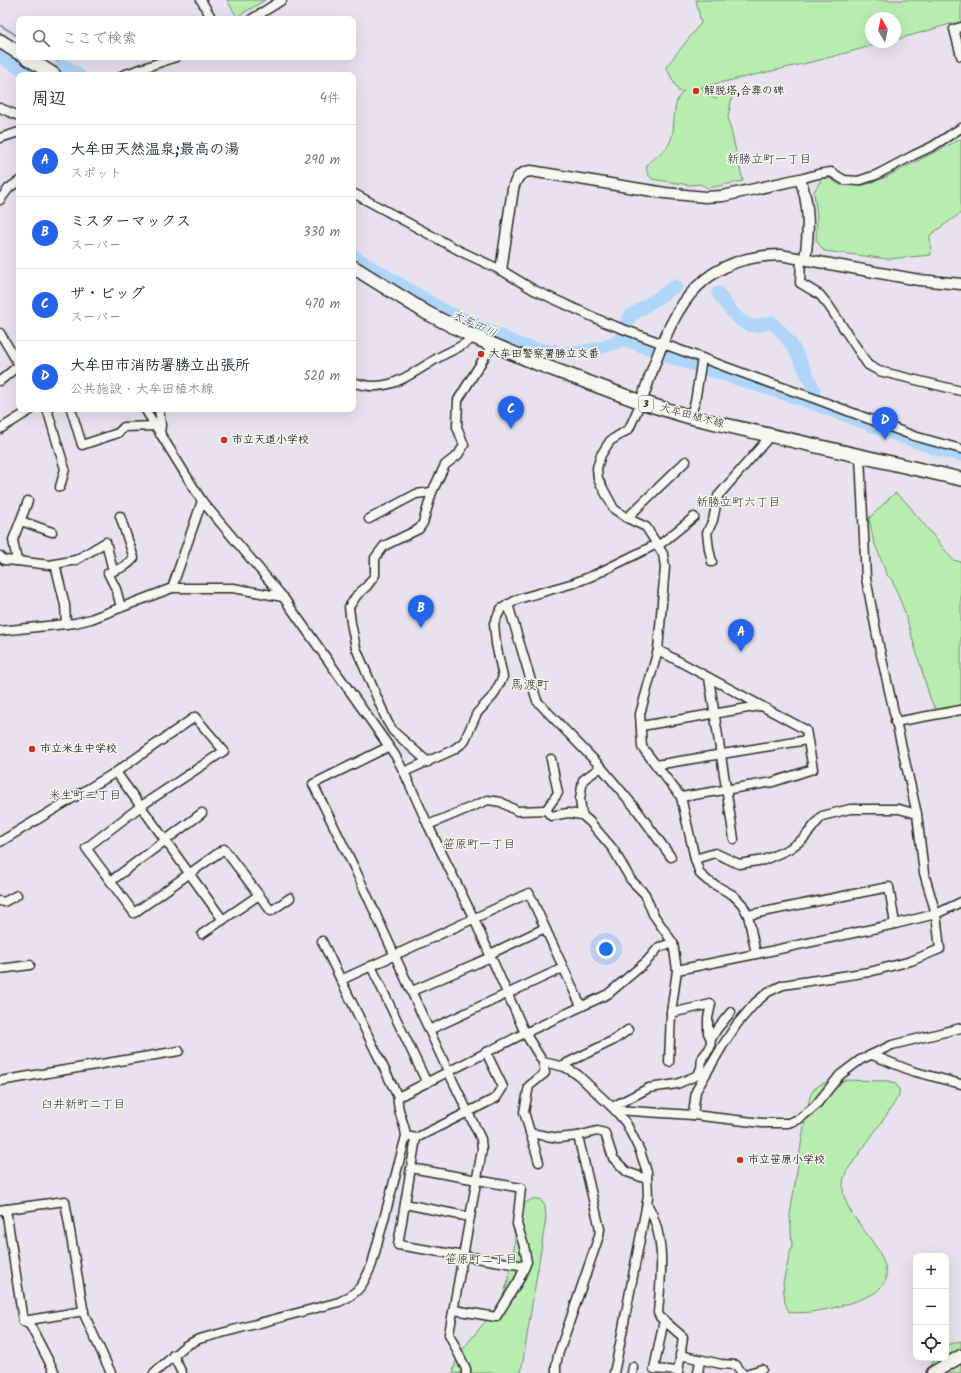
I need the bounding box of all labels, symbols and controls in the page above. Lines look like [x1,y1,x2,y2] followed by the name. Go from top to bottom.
[865,12,901,48] north arrow
[16,16,356,60] search box
[30,27,52,49] icon: search
[62,27,137,51] text: ここで検索
[704,82,784,100] place label: 解脱塔,合葬の碑
[32,86,66,113] text: 周辺
[691,86,701,96] marker: 解脱塔,合葬の碑
[320,88,340,109] text: 4件
[70,138,240,162] text: 大牟田天然温泉;最高の湯
[41,150,49,171] text: A
[304,150,340,171] text: 290 m
[727,150,811,169] district label: 新勝立町一丁目
[70,163,122,184] text: スポット
[70,210,191,234] text: ミスターマックス
[41,222,49,243] text: B
[303,222,340,243] text: 330 m
[70,235,121,256] text: スーパー
[70,282,145,306] text: ザ・ビッグ
[41,294,49,315] text: C
[305,294,340,315] text: 470 m
[448,305,500,343] water label: 大牟田川
[70,307,121,328] text: スーパー
[489,345,599,363] place label: 大牟田警察署勝立交番
[476,349,486,359] marker: 大牟田警察署勝立交番
[70,354,250,378] text: 大牟田市消防署勝立出張所
[41,366,49,387] text: D
[303,366,340,387] text: 520 m
[70,379,214,400] text: 公共施設 · 大牟田植木線
[498,396,524,429] pin: C
[639,396,653,412] road number: 3
[658,399,726,433] street label: 大牟田植木線
[872,407,898,440] pin: D
[232,431,309,449] place label: 市立天道小学校
[219,435,229,445] marker: 市立天道小学校
[696,493,780,512] district label: 新勝立町六丁目
[408,595,434,628] pin: B
[728,619,754,652] pin: A
[510,675,550,696] district label: 馬渡町
[40,740,117,758] place label: 市立米生中学校
[27,744,37,754] marker: 市立米生中学校
[49,786,121,805] district label: 米生町二丁目
[443,835,515,854] district label: 笹原町一丁目
[596,939,616,959] your location
[41,1095,125,1114] district label: 臼井新町二丁目
[748,1151,825,1169] place label: 市立笹原小学校
[735,1155,745,1165] marker: 市立笹原小学校
[445,1250,517,1269] district label: 笹原町二丁目
[913,1253,949,1361] map controls
[913,1253,949,1289] button: +
[913,1289,949,1325] button: −
[913,1325,949,1361] button: locate

